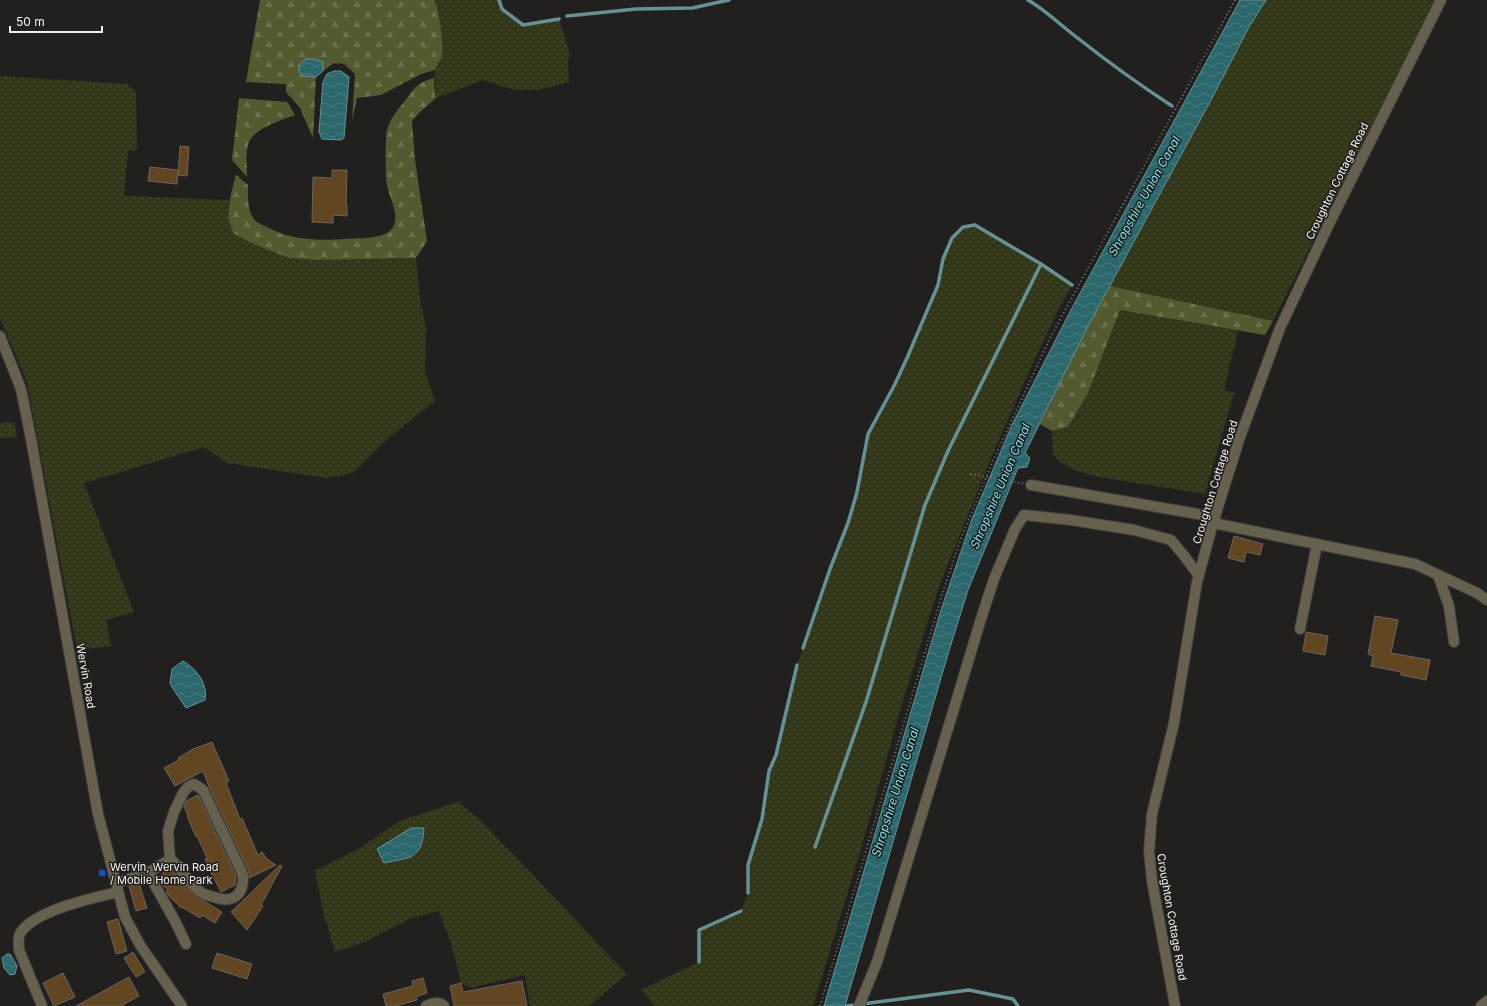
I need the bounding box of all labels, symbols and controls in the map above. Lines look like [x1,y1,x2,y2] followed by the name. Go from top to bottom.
[10,8,102,34] scale bar
[16,14,45,29] text: 50 m
[1303,120,1371,242] street label: Croughton Cottage Road
[1105,133,1183,259] water label: Shropshire Union Canal
[1190,418,1240,546] street label: Croughton Cottage Road
[967,421,1033,551] water label: Shropshire Union Canal
[73,642,99,710] street label: Wervin Road
[868,725,922,859] water label: Shropshire Union Canal
[1154,852,1190,982] street label: Croughton Cottage Road
[110,860,219,887] place label: Wervin, Wervin Road / Mobile Home Park
[97,868,107,878] marker: Wervin, Wervin Road / Mobile Home Park

